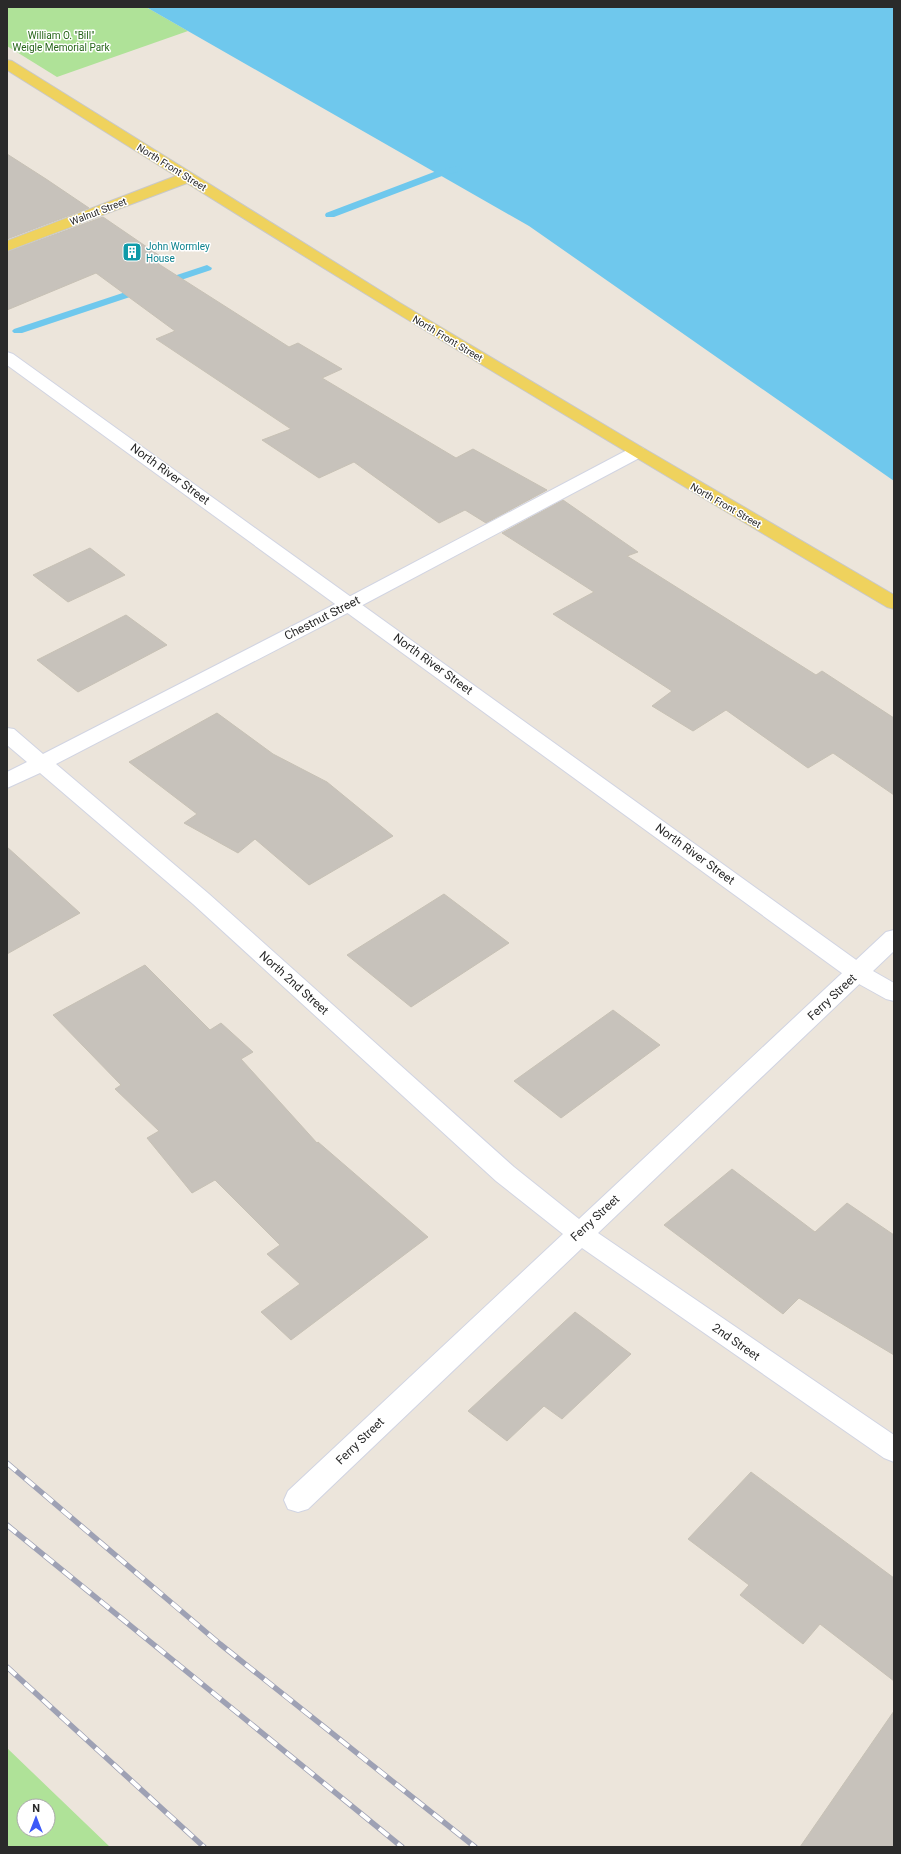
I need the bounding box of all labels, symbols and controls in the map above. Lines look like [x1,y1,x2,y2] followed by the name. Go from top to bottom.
[12,30,110,53] park label: William O. "Bill" Weigle Memorial Park
[135,142,208,193] street label: North Front Street
[68,196,128,227] street label: Walnut Street
[121,241,143,263] building icon: John Wormley House
[146,241,210,264] place label: John Wormley House
[411,313,485,364] street label: North Front Street
[128,441,212,507] street label: North River Street
[688,481,763,530] street label: North Front Street
[282,593,362,643] street label: Chestnut Street
[391,631,475,697] street label: North River Street
[653,821,737,887] street label: North River Street
[257,948,331,1018] street label: North 2nd Street
[805,971,859,1023] street label: Ferry Street
[568,1192,622,1244] street label: Ferry Street
[710,1321,763,1363] street label: 2nd Street
[333,1415,387,1467] street label: Ferry Street
[16,1798,56,1838] north arrow
[32,1802,40,1815] text: N

